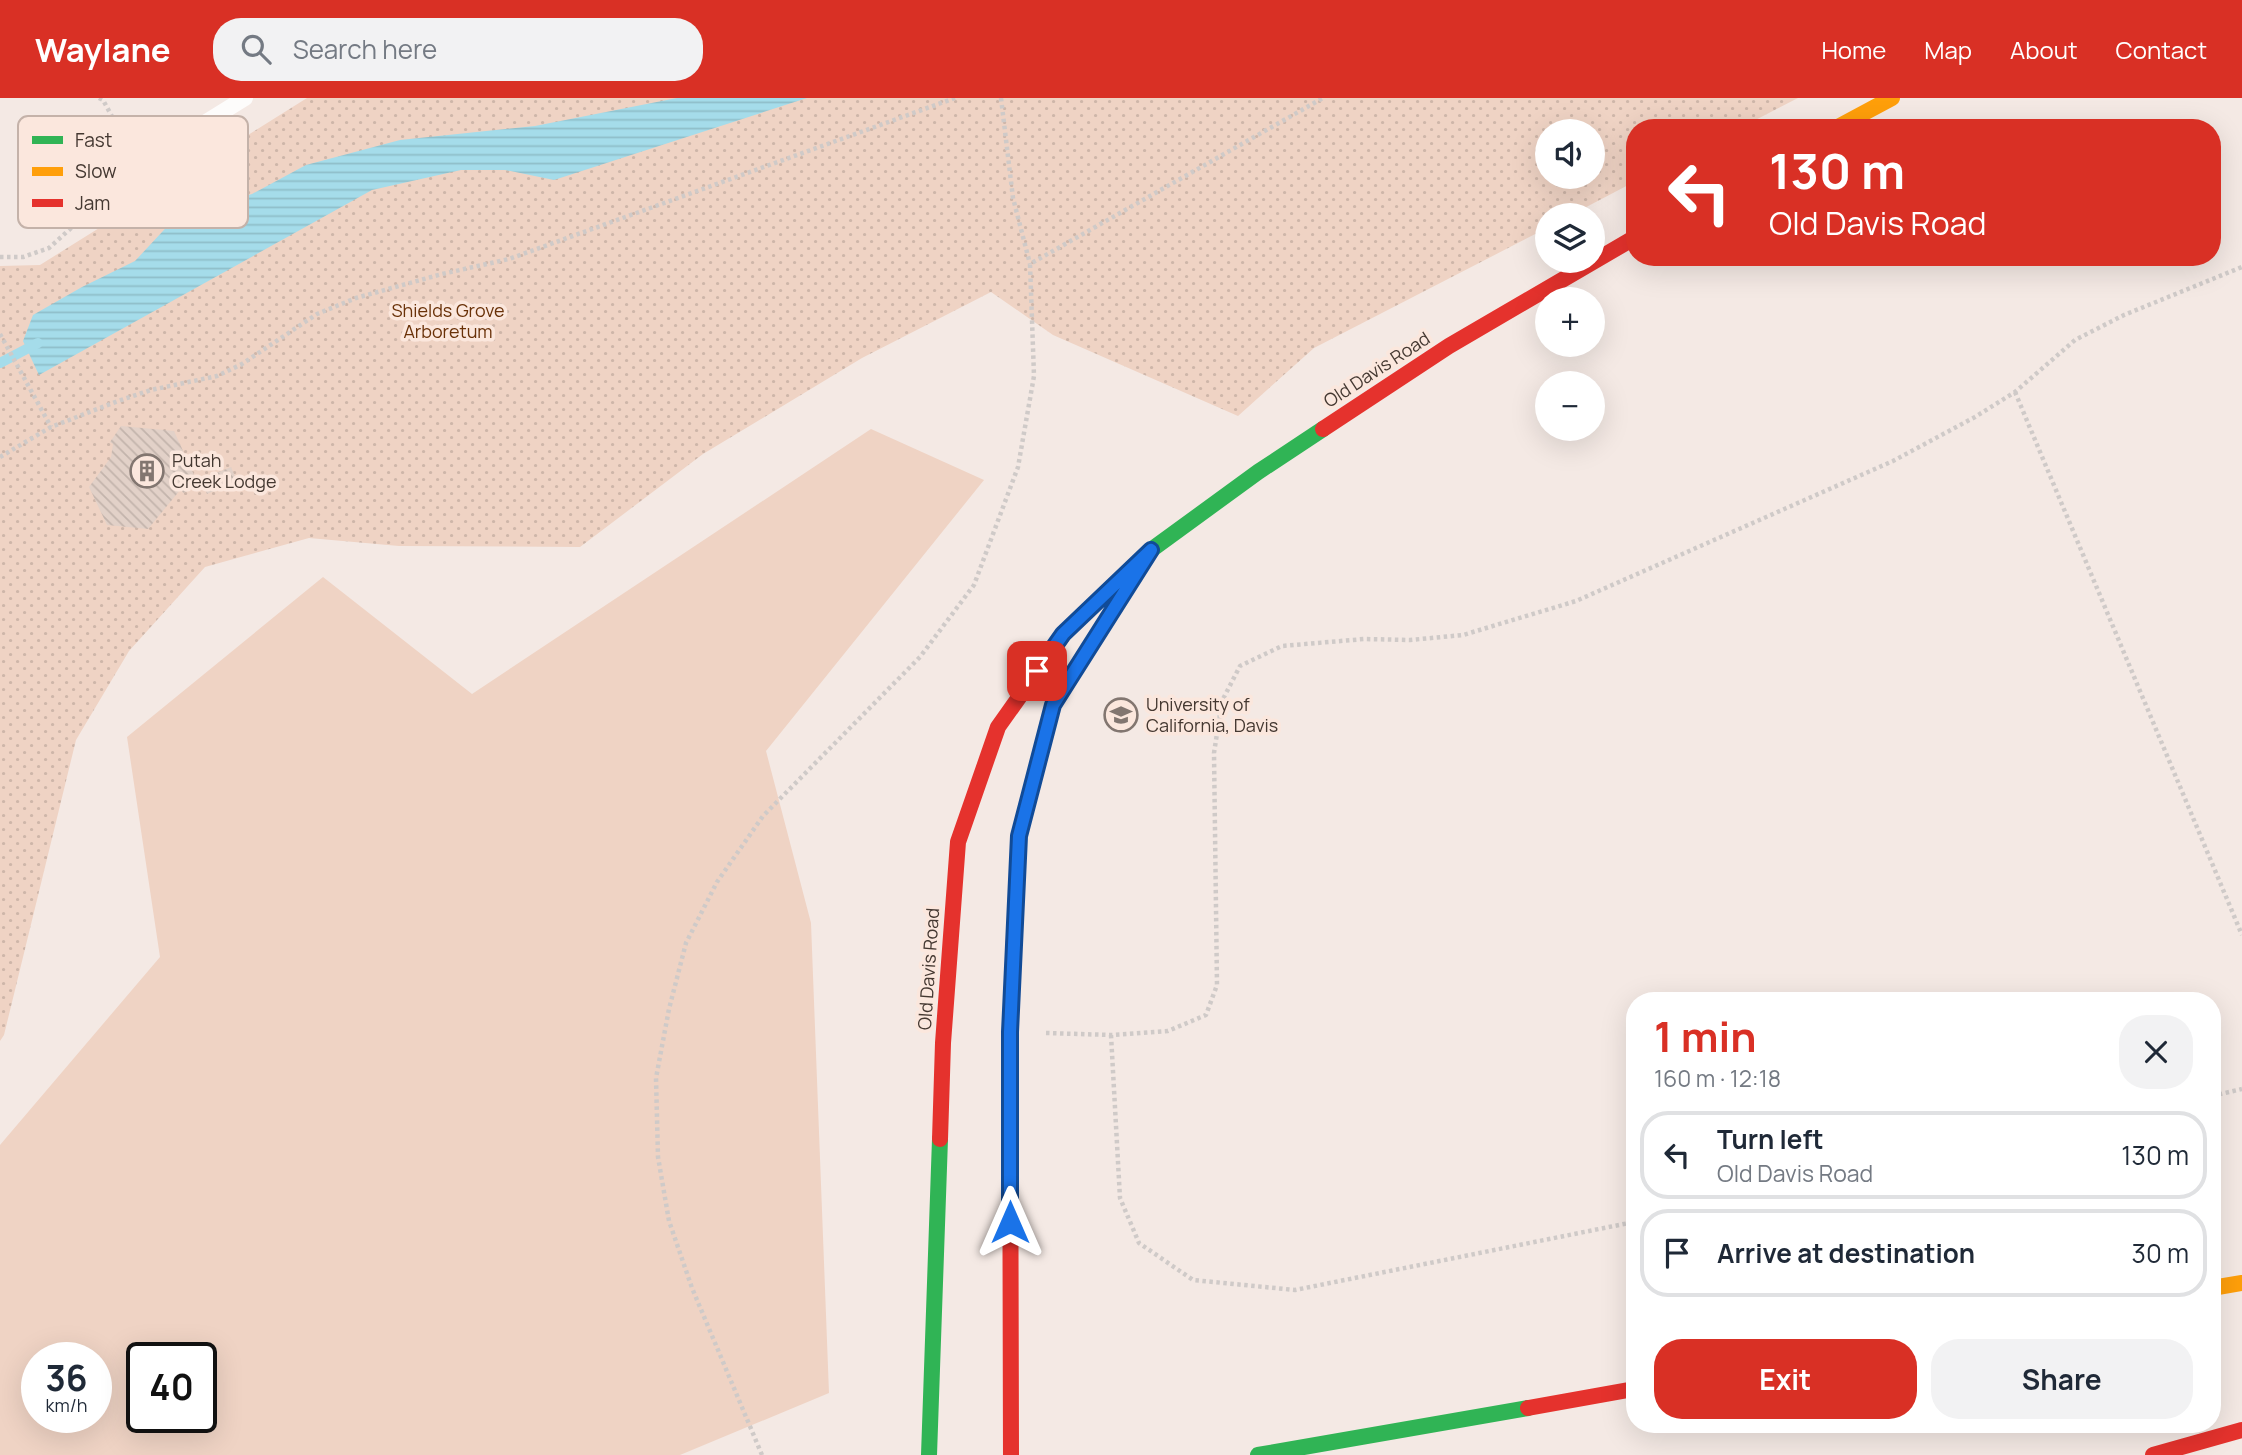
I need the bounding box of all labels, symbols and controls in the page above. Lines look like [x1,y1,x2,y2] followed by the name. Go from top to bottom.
[213,18,703,81] search box
[35,27,171,72] text: Waylane
[237,30,275,68] icon: search
[293,31,437,67] text: Search here
[1821,33,1886,66] text: Home
[1924,33,1972,66] text: Map
[2010,33,2078,66] text: About
[2116,33,2207,66] text: Contact
[18,116,248,228] legend
[1535,119,1605,441] map controls
[1535,119,1605,189] button: sound
[75,127,112,153] text: Fast
[1769,137,1905,204] text: 130 m
[1654,147,1745,238] icon: left
[75,158,117,184] text: Slow
[75,190,110,216] text: Jam
[1769,201,1986,245] text: Old Davis Road
[1535,203,1605,273] button: layers
[1535,287,1605,357] button: +
[391,298,505,343] park label: Shields Grove Arboretum
[1319,326,1434,413] street label: Old Davis Road
[1535,371,1605,441] button: −
[172,448,276,493] place label: Putah Creek Lodge
[128,452,166,490] building icon: Putah Creek Lodge
[1007,641,1067,701] pin
[1018,652,1056,690] icon: arrive
[1146,692,1278,737] place label: University of California, Davis
[1102,696,1140,734] school or university icon: University of California, Davis
[912,907,944,1031] street label: Old Davis Road
[1654,1007,1757,1065] text: 1 min
[2119,1015,2193,1089] button: close
[1654,1062,1781,1094] text: 160 m · 12:18
[1717,1121,1824,1157] text: Turn left
[1658,1136,1696,1174] icon: left
[2121,1137,2189,1173] text: 130 m
[1717,1157,1873,1189] text: Old Davis Road
[973,1185,1047,1259] position arrow
[1658,1234,1696,1272] icon: arrive
[1717,1235,1975,1271] text: Arrive at destination
[2132,1235,2189,1271] text: 30 m
[1654,1339,1917,1419] button: Exit
[1931,1339,2193,1419] button: Share
[126,1342,217,1433] speed limit sign: 40
[45,1354,88,1402] text: 36
[46,1393,87,1417] text: km/h

